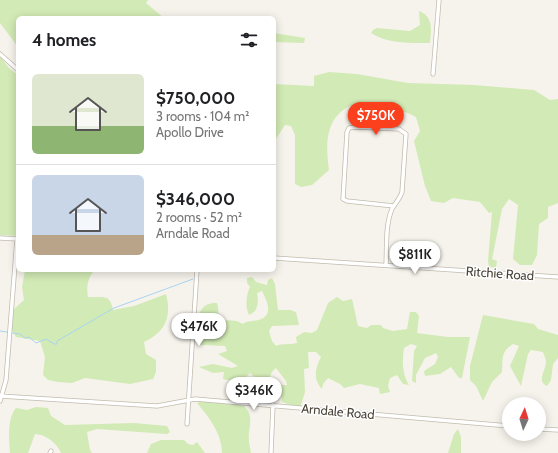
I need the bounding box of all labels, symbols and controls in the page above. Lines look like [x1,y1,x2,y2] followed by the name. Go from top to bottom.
[238,29,260,51] icon: filters
[32,30,96,50] text: 4 homes
[156,88,235,108] text: $750,000
[64,90,112,138] icon: home
[348,102,404,136] pin: $750K
[357,107,395,123] text: $750K
[156,108,249,124] text: 3 rooms · 104 m²
[156,124,224,140] text: Apollo Drive
[156,189,235,209] text: $346,000
[64,191,112,239] icon: home
[156,209,242,225] text: 2 rooms · 52 m²
[156,225,230,241] text: Arndale Road
[387,241,443,275] pin: $811K
[398,246,432,262] text: $811K
[465,263,535,283] street label: Ritchie Road
[171,313,227,347] pin: $476K
[180,318,218,334] text: $476K
[226,377,282,411] pin: $346K
[235,382,273,398] text: $346K
[502,397,546,441] north arrow
[502,397,546,441] map controls
[301,400,375,422] street label: Arndale Road

